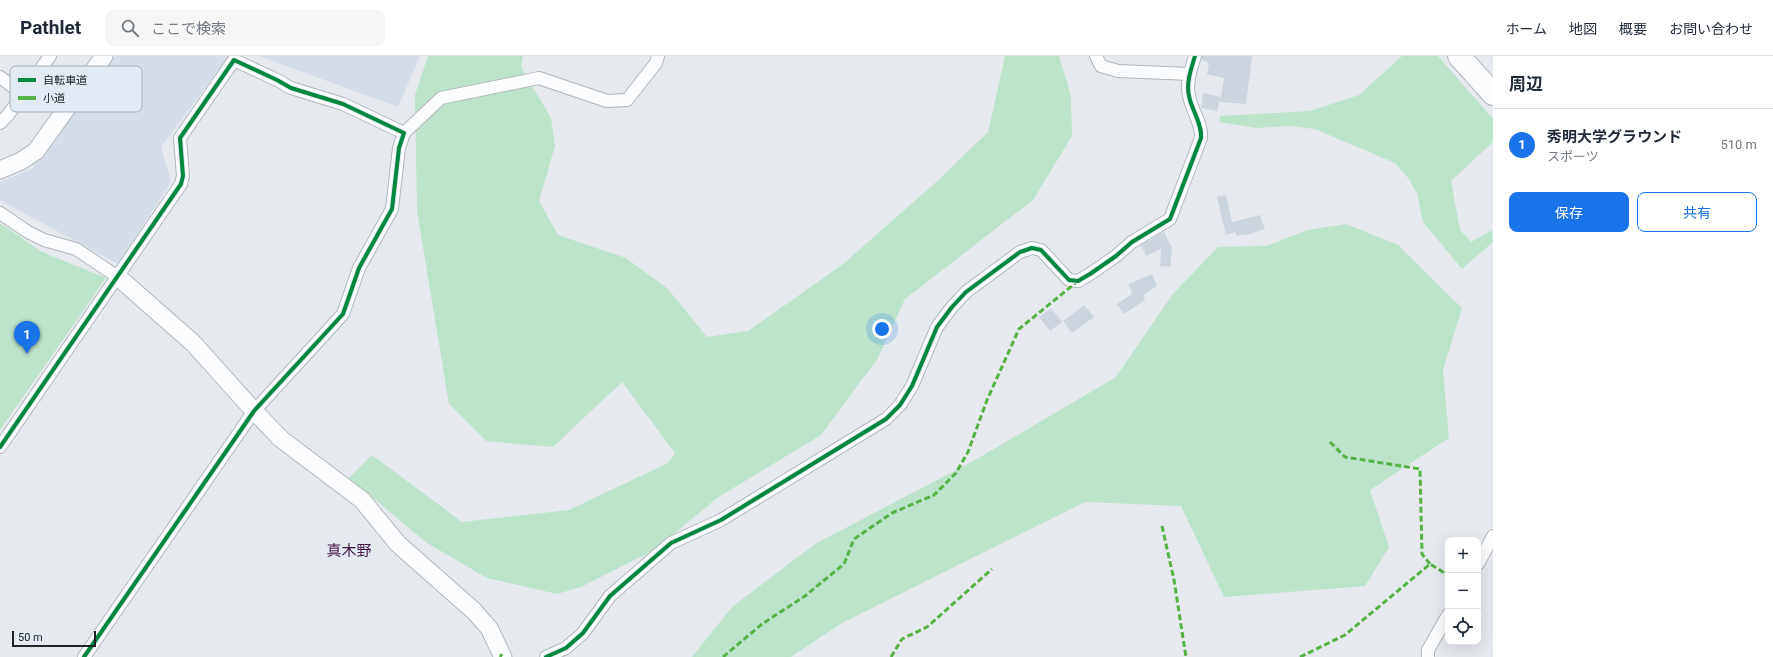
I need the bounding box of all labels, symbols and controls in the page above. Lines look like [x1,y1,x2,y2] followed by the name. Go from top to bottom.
[105,10,385,46] search box
[20,16,81,39] text: Pathlet
[119,17,141,39] icon: search
[151,20,226,38] text: ここで検索
[1505,21,1547,37] text: ホーム
[1569,21,1597,37] text: 地図
[1619,21,1647,37] text: 概要
[1669,21,1753,37] text: お問い合わせ
[10,66,142,112] legend
[43,74,87,87] text: 自転車道
[1509,74,1543,94] text: 周辺
[43,92,65,105] text: 小道
[1547,128,1682,146] text: 秀明大学グラウンド
[1518,137,1526,152] text: 1
[1720,137,1757,152] text: 510 m
[1547,149,1599,164] text: スポーツ
[1509,192,1629,232] button: 保存
[1637,192,1757,232] button: 共有
[872,319,892,339] your location
[14,321,40,354] pin: 1
[1445,537,1481,645] map controls
[1445,537,1481,573] button: +
[326,542,372,560] district label: 真木野
[1445,573,1481,609] button: −
[1445,609,1481,645] button: locate
[12,629,96,648] scale bar
[18,631,43,644] text: 50 m

